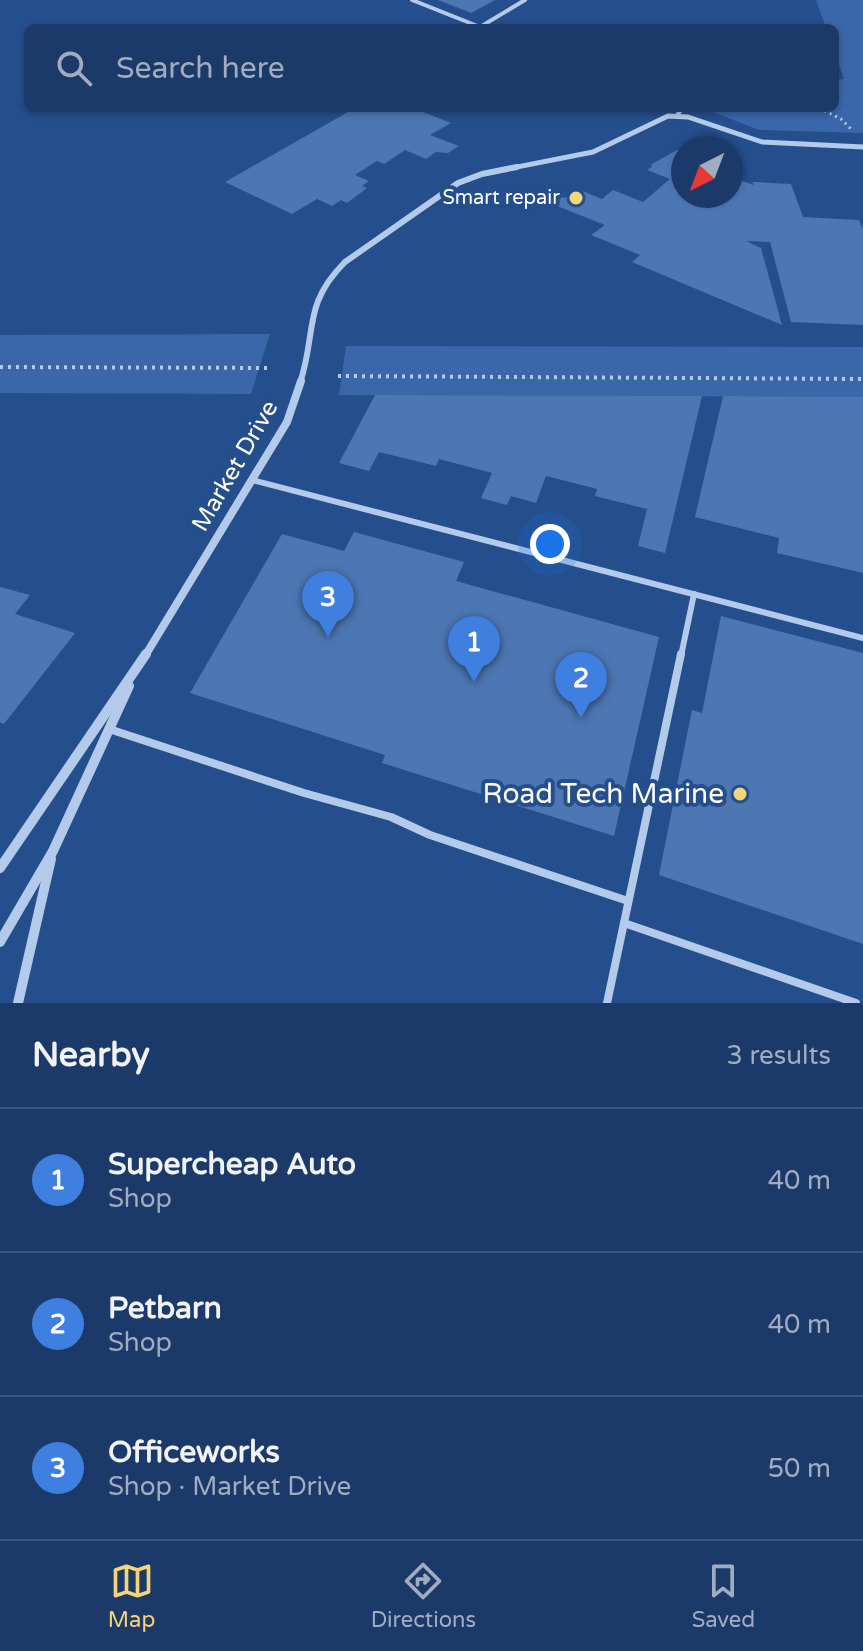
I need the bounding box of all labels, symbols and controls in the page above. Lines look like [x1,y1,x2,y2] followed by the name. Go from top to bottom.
[24,24,839,112] search box
[52,46,96,90] icon: search
[116,50,285,87] text: Search here
[671,136,743,208] north arrow
[443,186,560,210] place label: Smart repair
[567,189,585,207] marker: Smart repair
[186,395,284,537] street label: Market Drive
[530,524,570,564] your location
[302,571,354,637] pin: 3
[448,616,500,682] pin: 1
[555,652,607,718] pin: 2
[483,777,724,811] place label: Road Tech Marine
[731,785,749,803] marker: Road Tech Marine
[32,1035,150,1076] text: Nearby
[726,1040,831,1071] text: 3 results
[108,1146,356,1183] text: Supercheap Auto
[50,1165,66,1196] text: 1
[768,1165,831,1196] text: 40 m
[108,1183,172,1214] text: Shop
[108,1290,222,1327] text: Petbarn
[50,1309,66,1340] text: 2
[768,1309,831,1340] text: 40 m
[108,1327,172,1358] text: Shop
[108,1434,280,1471] text: Officeworks
[50,1453,66,1484] text: 3
[768,1453,831,1484] text: 50 m
[108,1471,351,1502] text: Shop · Market Drive
[108,1559,155,1633] tab: Map
[371,1559,476,1633] tab: Directions
[692,1559,755,1633] tab: Saved

